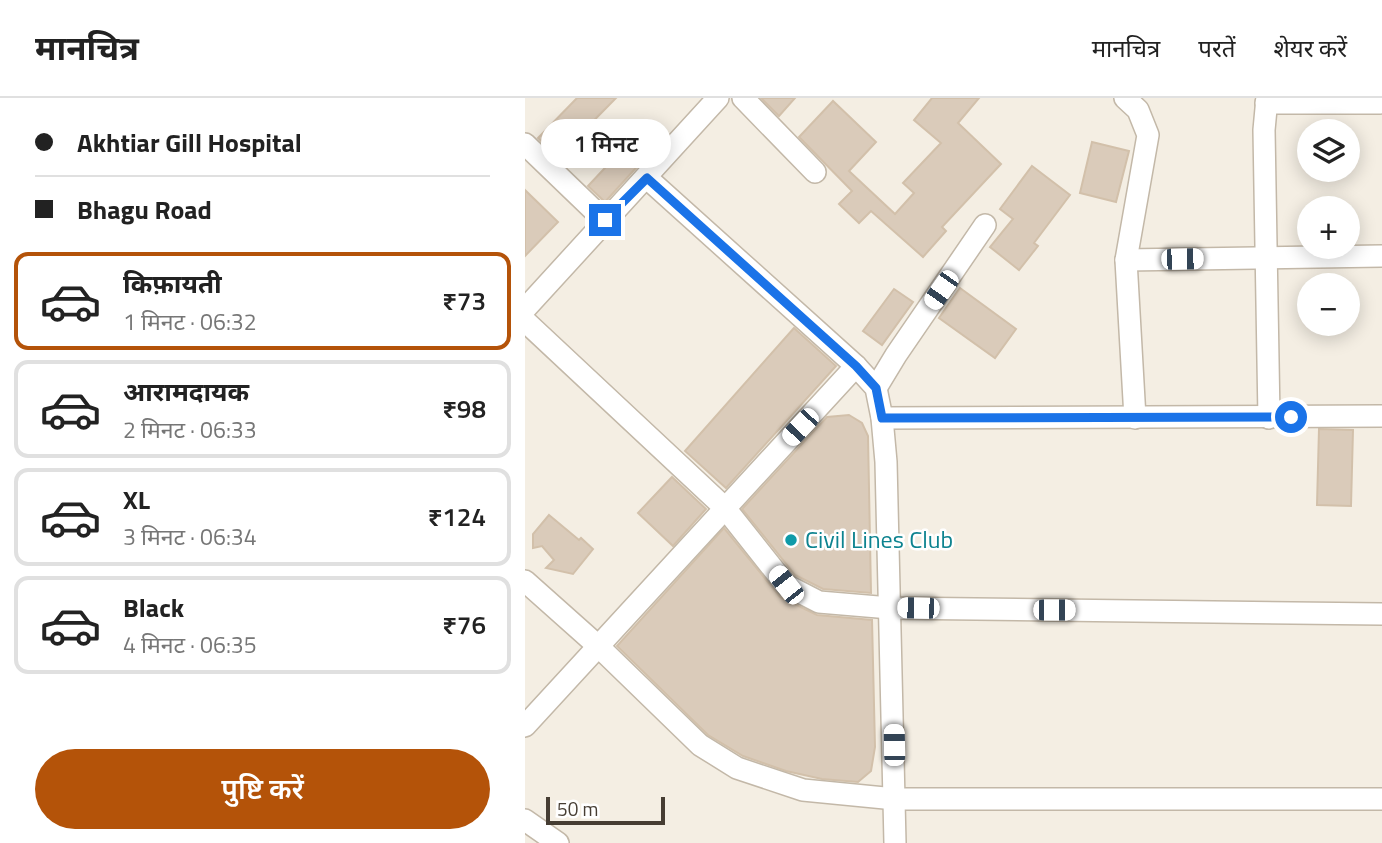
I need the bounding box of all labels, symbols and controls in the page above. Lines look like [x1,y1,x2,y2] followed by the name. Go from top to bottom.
[35,23,139,73] text: मानचित्र
[1092,30,1160,66] text: मानचित्र
[1198,30,1235,66] text: परतें
[1273,30,1347,66] text: शेयर करें
[540,118,670,167] callout: 1 मिनट
[1297,119,1360,336] map controls
[1297,119,1360,182] button: layers
[77,123,302,162] text: Akhtiar Gill Hospital
[574,126,638,161] text: 1 मिनट
[77,190,212,229] text: Bhagu Road
[1297,196,1360,259] button: +
[589,204,621,236] route end
[1161,248,1204,270] car
[123,264,222,303] text: किफ़ायती
[921,267,962,313] car
[39,270,102,333] icon: car
[1297,273,1360,336] button: −
[442,281,486,320] text: ₹73
[123,304,257,339] text: 1 मिनट · 06:32
[123,372,249,411] text: आरामदायक
[39,378,102,441] icon: car
[442,389,486,428] text: ₹98
[1275,401,1307,433] route start
[778,404,823,450] car
[123,412,257,447] text: 2 मिनट · 06:33
[123,480,150,519] text: XL
[39,486,102,549] icon: car
[428,497,486,536] text: ₹124
[123,519,257,554] text: 3 मिनट · 06:34
[805,521,953,557] place label: Civil Lines Club
[783,532,799,548] marker: Civil Lines Club
[765,562,808,608] car
[123,588,184,627] text: Black
[39,594,102,657] icon: car
[897,597,940,619] car
[1034,600,1076,621] car
[442,605,486,644] text: ₹76
[123,627,257,662] text: 4 मिनट · 06:35
[884,724,905,766] car
[35,749,490,829] button: पुष्टि करें
[546,794,665,826] scale bar
[557,794,598,823] text: 50 m

